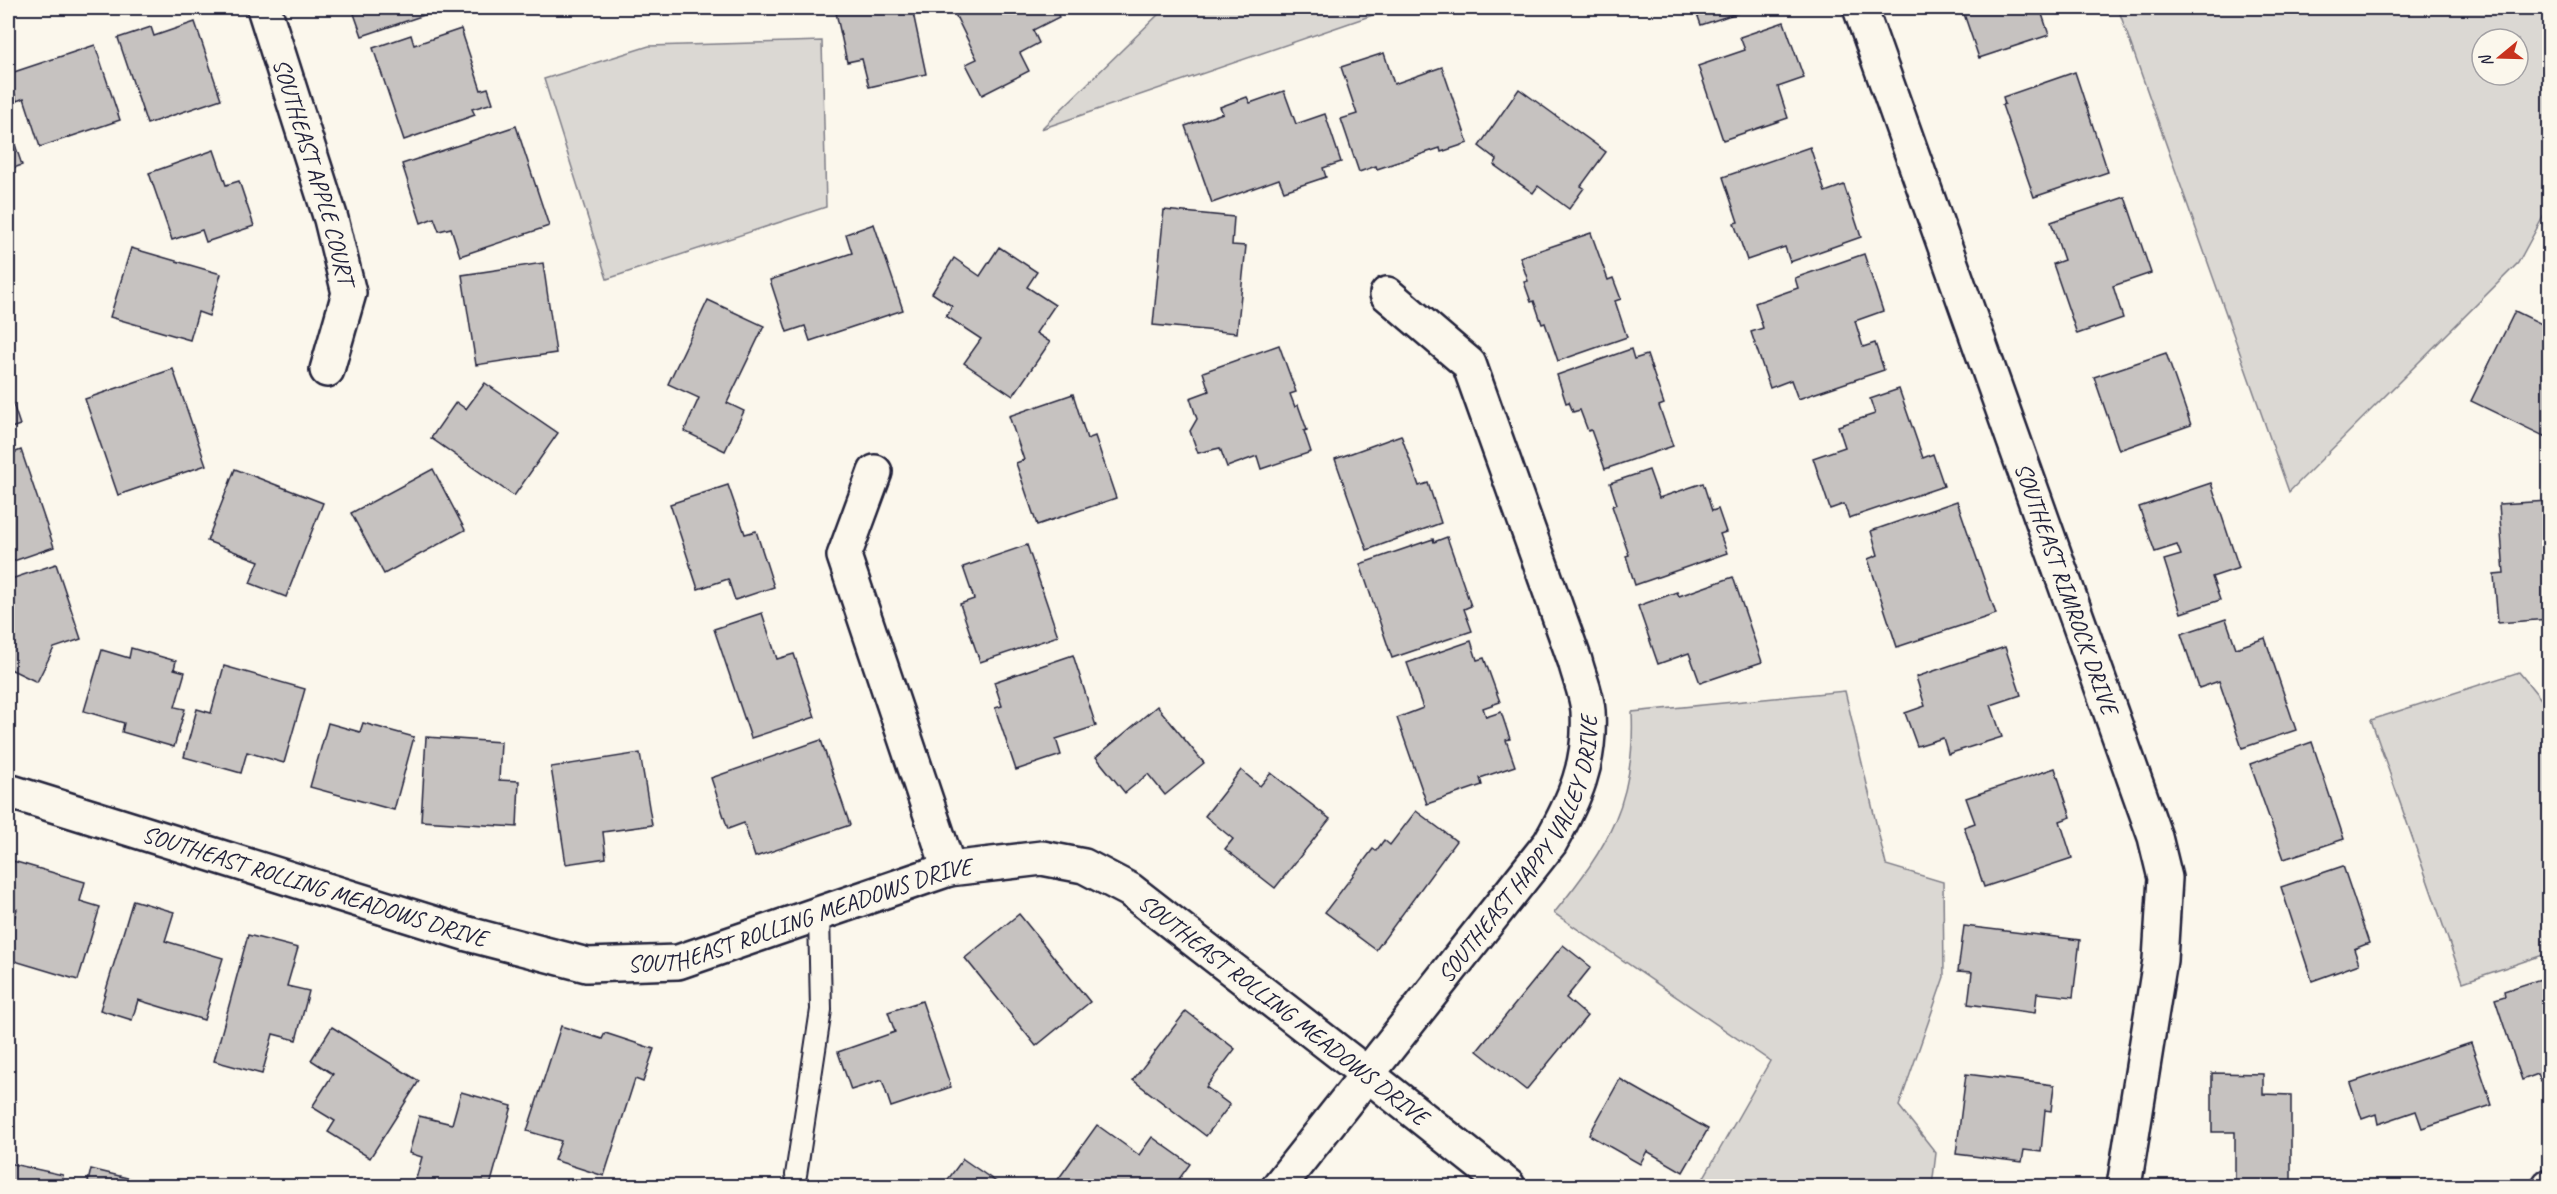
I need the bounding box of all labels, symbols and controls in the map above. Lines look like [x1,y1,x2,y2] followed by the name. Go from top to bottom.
[2470,27,2530,87] north arrow
[2475,51,2498,69] text: N
[266,55,363,293] street label: SOUTHEAST APPLE COURT
[2008,458,2126,721] street label: SOUTHEAST RIMROCK DRIVE
[1431,713,1604,988] street label: SOUTHEAST HAPPY VALLEY DRIVE
[139,819,493,954] street label: SOUTHEAST ROLLING MEADOWS DRIVE
[627,851,976,979] street label: SOUTHEAST ROLLING MEADOWS DRIVE
[1133,887,1436,1134] street label: SOUTHEAST ROLLING MEADOWS DRIVE

